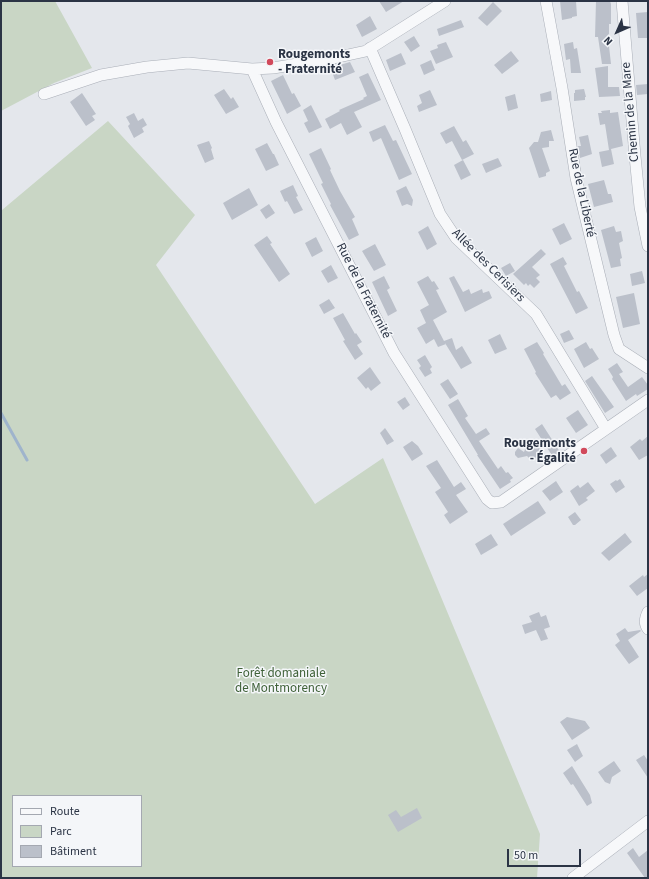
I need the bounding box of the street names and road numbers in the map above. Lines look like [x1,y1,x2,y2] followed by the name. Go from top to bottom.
[619,61,643,163] street label: Chemin de la Mare
[564,147,598,239] street label: Rue de la Liberté
[448,226,528,306] street label: Allée des Cerisiers
[332,241,394,341] street label: Rue de la Fraternité

